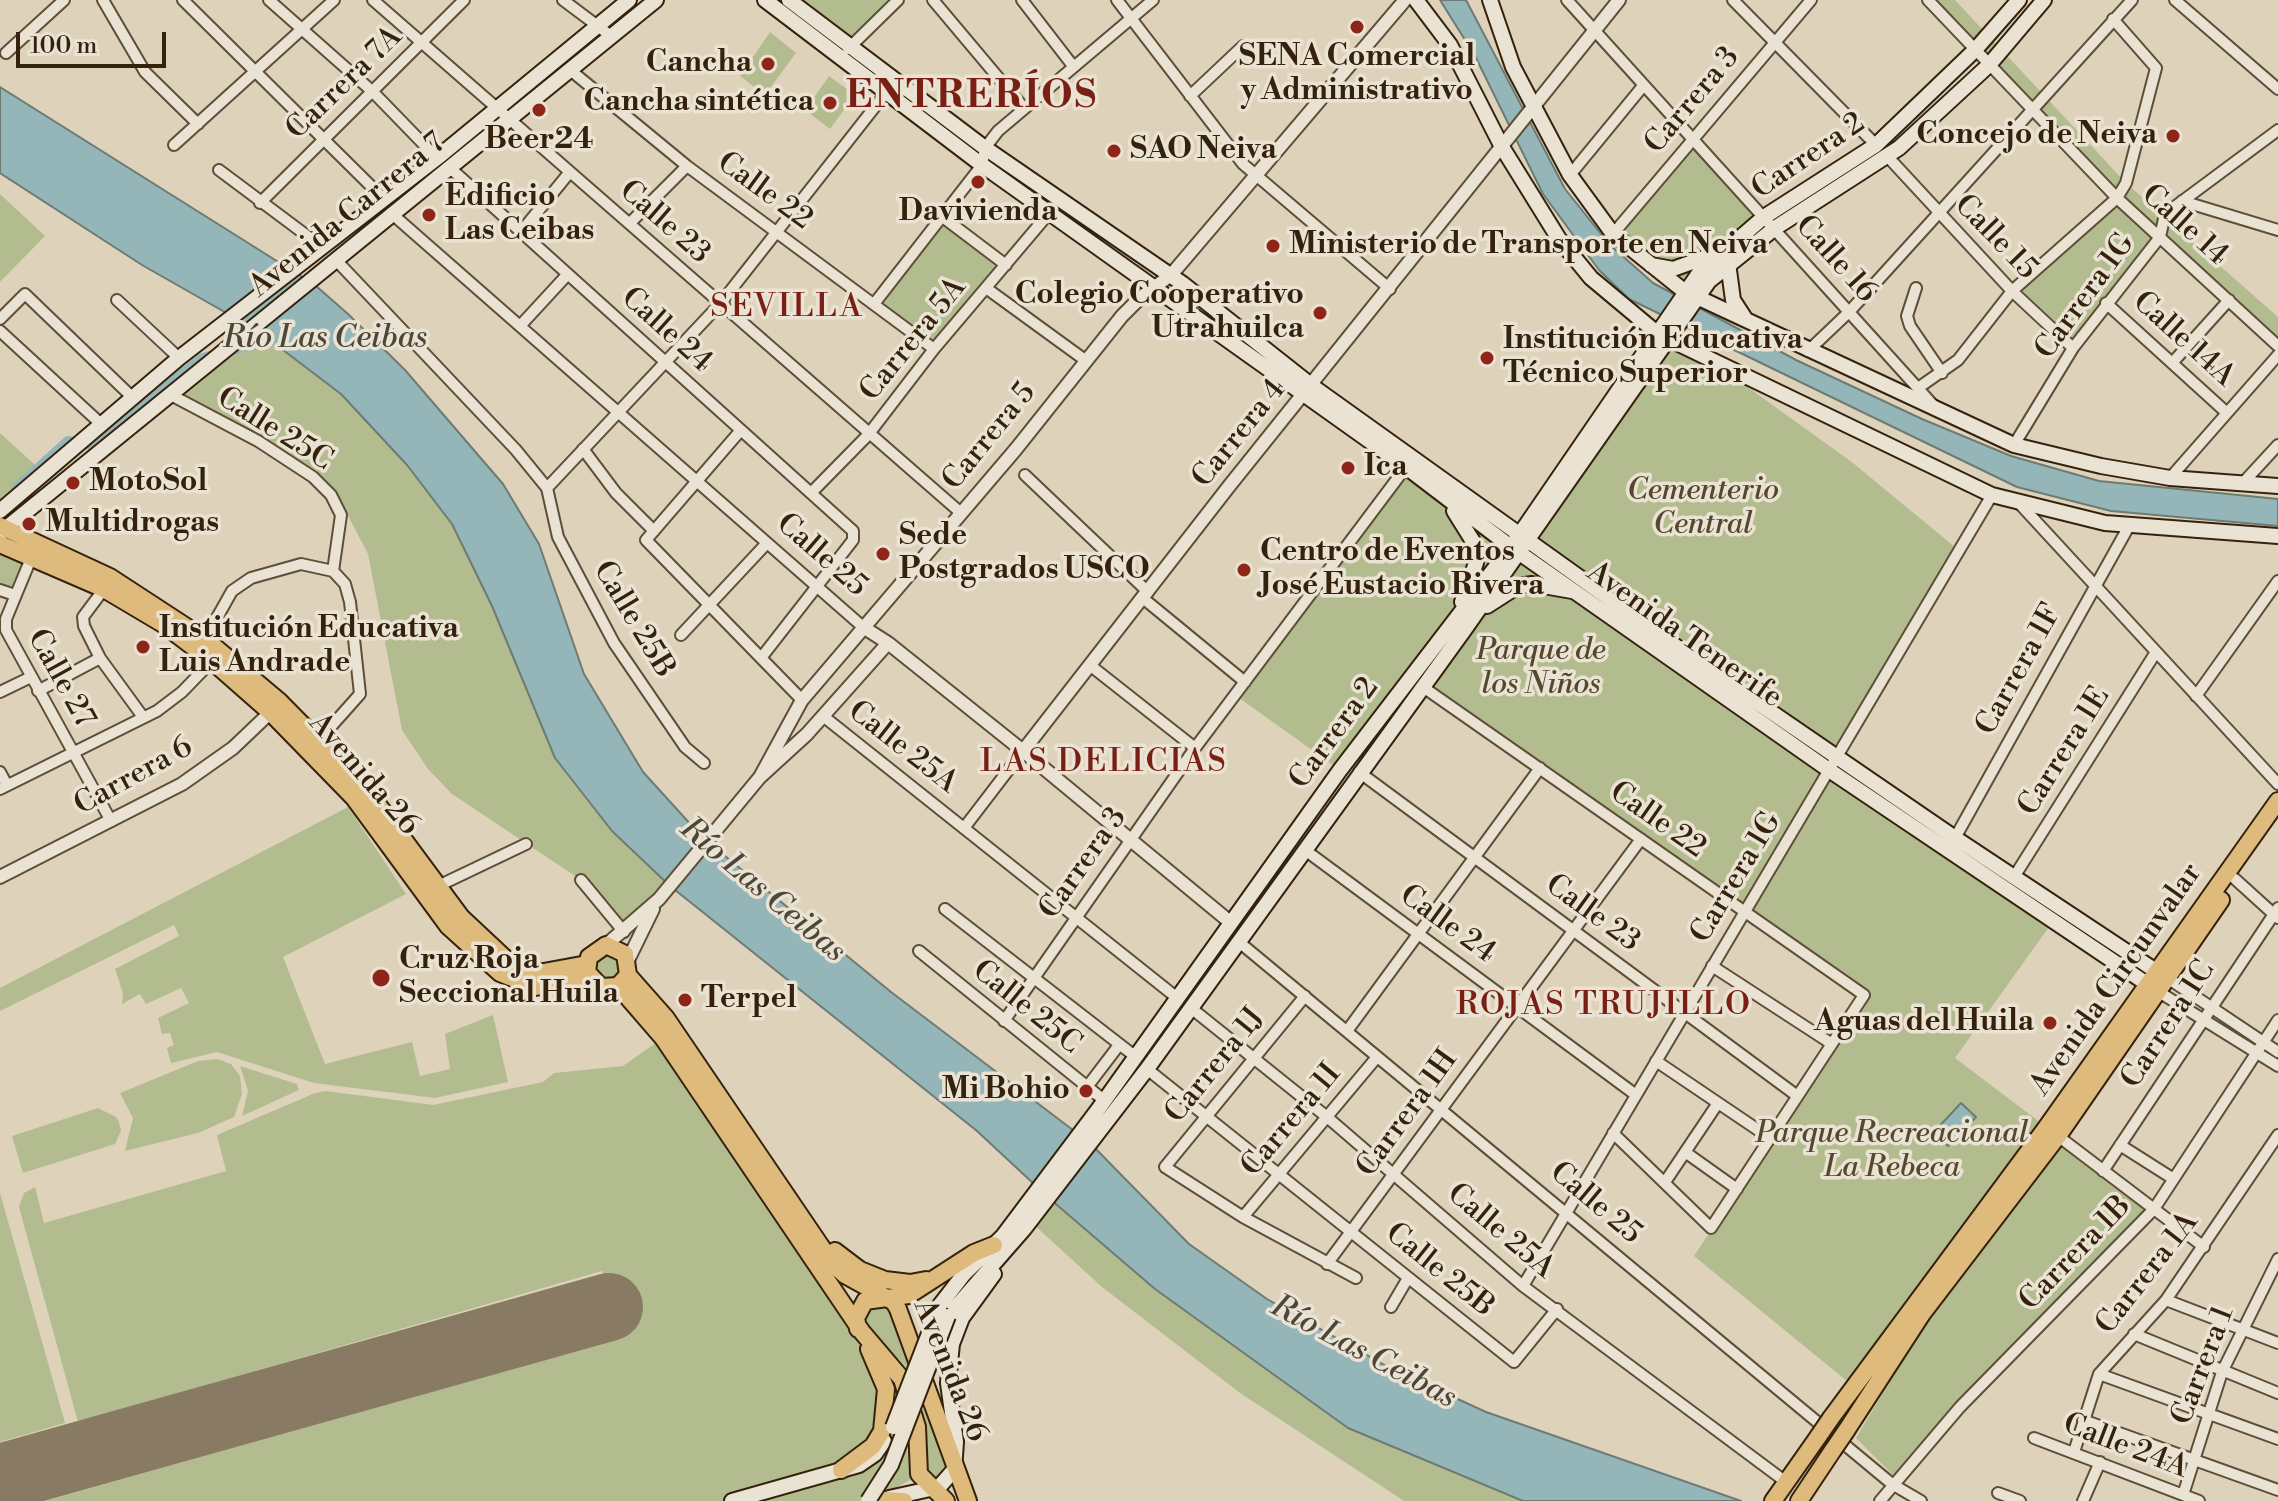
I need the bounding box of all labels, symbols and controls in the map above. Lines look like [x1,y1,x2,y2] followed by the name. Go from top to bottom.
[20,16,170,66] scale bar
[1348,18,1366,36] marker: SENA Comercial y Administrativo
[280,20,410,148] street label: Carrera 7A
[30,31,97,61] text: 100 m
[1239,40,1475,110] place label: SENA Comercial y Administrativo
[1638,40,1748,162] street label: Carrera 3
[646,46,752,82] place label: Cancha
[759,55,777,73] marker: Cancha
[846,75,1098,121] district label: ENTRERÍOS
[583,85,814,121] place label: Cancha sintética
[821,94,839,112] marker: Cancha sintética
[530,101,548,119] marker: Beer24
[1746,106,1872,208] street label: Carrera 2
[1916,118,2157,154] place label: Concejo de Neiva
[484,123,594,159] place label: Beer24
[243,126,453,306] street label: Avenida Carrera 7
[2164,127,2182,145] marker: Concejo de Neiva
[1130,133,1277,169] place label: SAO Neiva
[1105,142,1123,160] marker: SAO Neiva
[709,145,819,239] street label: Calle 22
[969,173,987,191] marker: Davivienda
[611,174,717,272] street label: Calle 23
[2133,178,2235,274] street label: Calle 14
[445,180,594,250] place label: Edificio Las Ceibas
[1946,188,2044,288] street label: Calle 15
[899,195,1057,231] place label: Davivienda
[420,206,438,224] marker: Edificio Las Ceibas
[1787,209,1883,311] street label: Calle 16
[2028,227,2144,367] street label: Carrera 1G
[1289,228,1768,264] place label: Ministerio de Transporte en Neiva
[1264,237,1282,255] marker: Ministerio de Transporte en Neiva
[853,271,975,409] street label: Carrera 5A
[1015,278,1304,348] place label: Colegio Cooperativo Utrahuilca
[613,281,719,381] street label: Calle 24
[2124,285,2242,395] street label: Calle 14A
[710,289,864,327] district label: SEVILLA
[1311,304,1329,322] marker: Colegio Cooperativo Utrahuilca
[223,320,427,358] water label: Río Las Ceibas
[1503,323,1803,394] place label: Institución Educativa Técnico Superior
[1478,349,1496,367] marker: Institución Educativa Técnico Superior
[1185,372,1295,496] street label: Carrera 4
[936,376,1044,498] street label: Carrera 5
[210,381,338,479] street label: Calle 25C
[1364,450,1407,486] place label: Ica
[1339,459,1357,477] marker: Ica
[89,465,207,501] place label: MotoSol
[64,474,82,492] marker: MotoSol
[1627,474,1779,544] park label: Cementerio Central
[45,506,219,542] place label: Multidrogas
[768,507,874,605] street label: Calle 25
[20,515,38,533] marker: Multidrogas
[899,519,1150,590] place label: Sede Postgrados USCO
[1260,535,1544,606] place label: Centro de Eventos José Eustacio Rivera
[874,545,892,563] marker: Sede Postgrados USCO
[584,555,682,685] street label: Calle 25B
[1579,555,1789,717] street label: Avenida Tenerife
[1235,561,1253,579] marker: Centro de Eventos José Eustacio Rivera
[1969,598,2071,742] street label: Carrera 1F
[159,612,459,682] place label: Institución Educativa Luis Andrade
[18,623,102,735] street label: Calle 27
[1476,634,1606,704] park label: Parque de los Niños
[134,638,152,656] marker: Institución Educativa Luis Andrade
[1283,671,1387,797] street label: Carrera 2
[2011,681,2119,823] street label: Carrera 1E
[840,694,964,802] street label: Calle 25A
[300,707,426,843] street label: Avenida 26
[69,730,199,824] street label: Carrera 6
[980,744,1228,782] district label: LAS DELICIAS
[1602,775,1712,867] street label: Calle 22
[1033,801,1135,927] street label: Carrera 3
[1684,806,1790,950] street label: Carrera 1G
[671,811,853,971] water label: Río Las Ceibas
[2023,857,2211,1103] street label: Avenida Circunvalar
[1538,868,1646,960] street label: Calle 23
[1392,878,1502,972] street label: Calle 24
[399,943,619,1014] place label: Cruz Roja Seccional Huila
[964,953,1088,1063] street label: Calle 25C
[2114,954,2224,1096] street label: Carrera 1C
[370,967,392,989] marker: Cruz Roja Seccional Huila
[701,982,797,1018] place label: Terpel
[1456,987,1752,1025] district label: ROJAS TRUJILLO
[676,991,694,1009] marker: Terpel
[1159,1001,1273,1131] street label: Carrera 1J
[1814,1005,2034,1041] place label: Aguas del Huila
[2041,1014,2059,1032] marker: Aguas del Huila
[1350,1043,1466,1185] street label: Carrera 1H
[1235,1057,1349,1185] street label: Carrera 1I
[942,1073,1070,1109] place label: Mi Bohio
[1077,1082,1095,1100] marker: Mi Bohio
[1756,1117,2028,1188] park label: Parque Recreacional La Rebeca
[1542,1155,1648,1253] street label: Calle 25
[1439,1177,1561,1287] street label: Calle 25A
[2013,1189,2139,1319] street label: Carrera 1B
[2089,1206,2207,1342] street label: Carrera 1A
[1377,1216,1501,1326] street label: Calle 25B
[1264,1288,1462,1418] water label: Río Las Ceibas
[904,1295,994,1447] street label: Avenida 26
[2165,1302,2243,1430] street label: Carrera 1
[2058,1407,2192,1487] street label: Calle 24A

